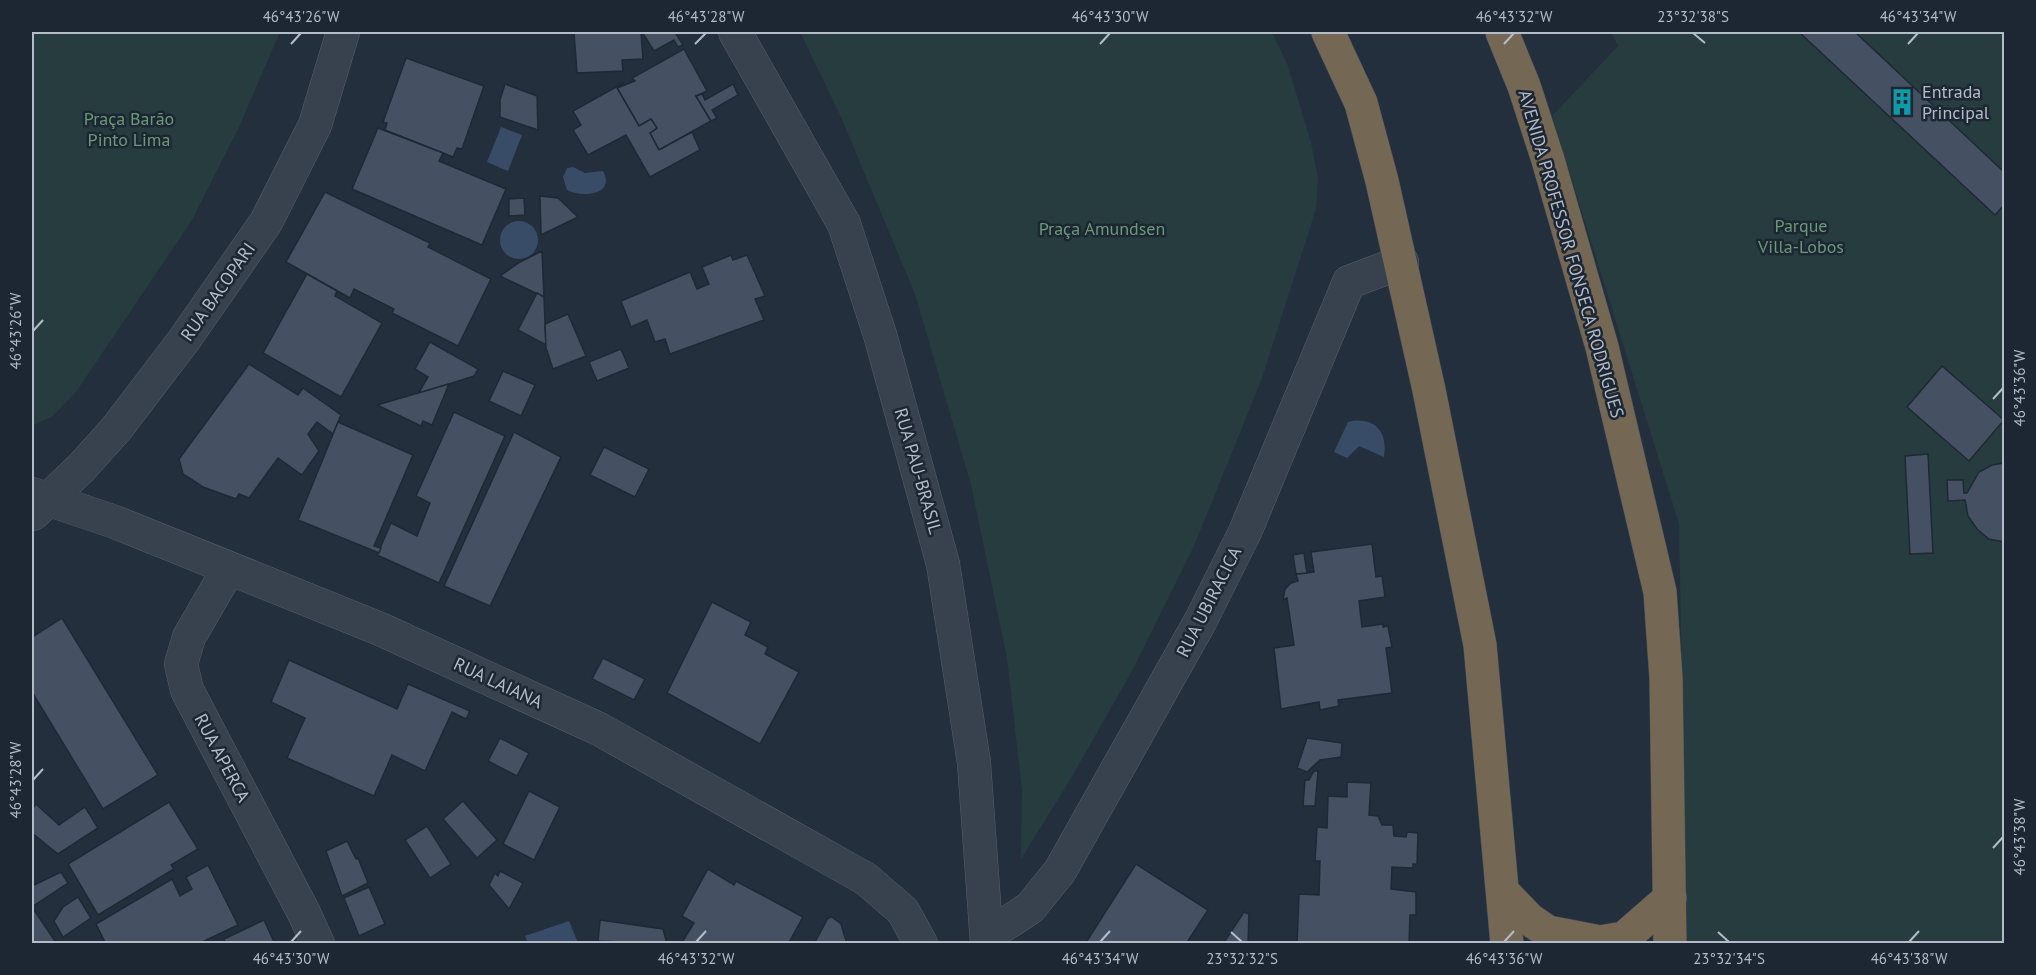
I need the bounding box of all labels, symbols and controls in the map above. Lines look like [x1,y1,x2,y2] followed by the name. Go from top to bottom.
[263,7,340,26] text: 46°43'26"W
[668,7,745,26] text: 46°43'28"W
[1072,7,1149,26] text: 46°43'30"W
[1476,7,1553,26] text: 46°43'32"W
[1657,7,1729,26] text: 23°32'38"S
[1880,7,1957,26] text: 46°43'34"W
[1922,80,1990,124] place label: Entrada Principal
[1514,87,1629,421] street label: AVENIDA PROFESSOR FONSECA RODRIGUES
[1887,87,1917,117] building icon: Entrada Principal
[84,107,174,151] park label: Praça Barão Pinto Lima
[1757,214,1844,258] park label: Parque Villa-Lobos
[1039,217,1165,240] park label: Praça Amundsen
[175,238,260,345] street label: RUA BACOPARI
[6,292,25,369] text: 46°43'26"W
[2010,349,2029,426] text: 46°43'36"W
[889,405,947,537] street label: RUA PAU-BRASIL
[1171,542,1246,661] street label: RUA UBIRACICA
[450,652,547,713] street label: RUA LAIANA
[190,710,256,806] street label: RUA APERCA
[6,741,25,818] text: 46°43'28"W
[2010,798,2029,875] text: 46°43'38"W
[253,949,330,968] text: 46°43'30"W
[658,949,735,968] text: 46°43'32"W
[1062,949,1139,968] text: 46°43'34"W
[1206,949,1278,968] text: 23°32'32"S
[1466,949,1543,968] text: 46°43'36"W
[1693,949,1765,968] text: 23°32'34"S
[1871,949,1948,968] text: 46°43'38"W

